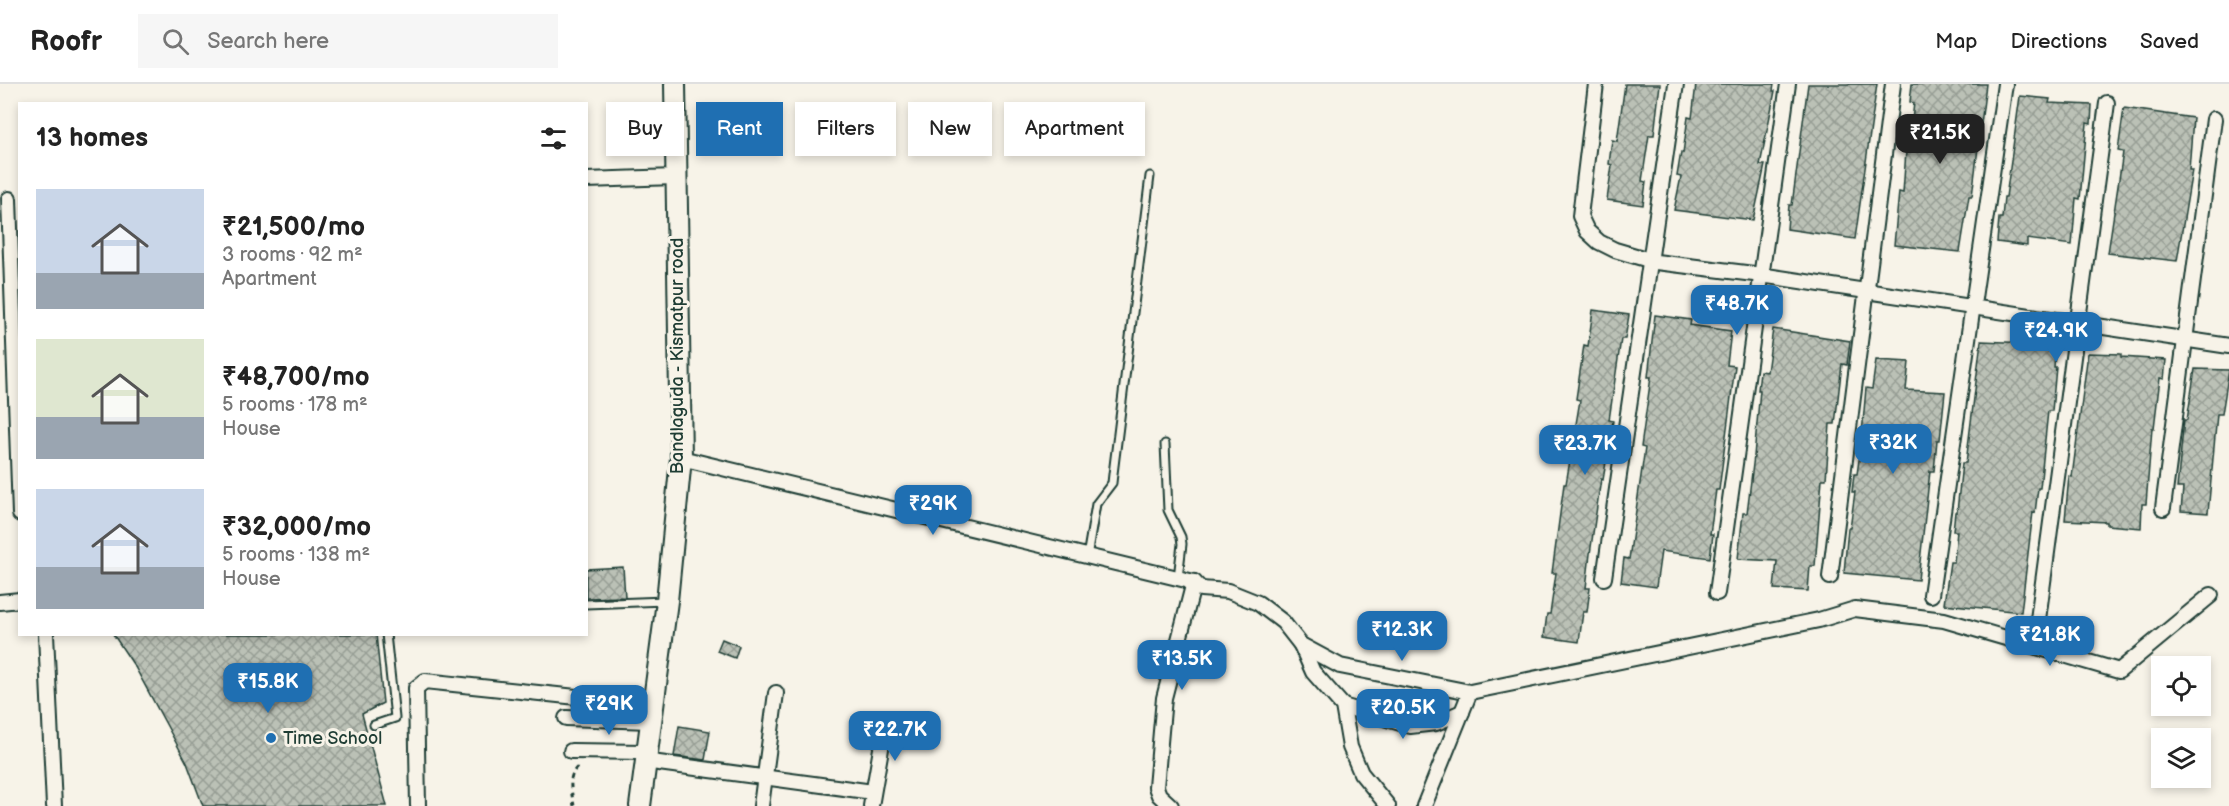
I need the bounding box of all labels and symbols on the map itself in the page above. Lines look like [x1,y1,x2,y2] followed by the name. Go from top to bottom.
[1891,114,1989,165] pin: ₹21.5K
[667,238,688,474] street label: Bandlaguda - Kismatpur road
[1688,285,1786,336] pin: ₹48.7K
[2007,312,2105,363] pin: ₹24.9K
[1857,424,1929,475] pin: ₹32K
[1536,425,1634,476] pin: ₹23.7K
[897,485,969,536] pin: ₹29K
[1353,611,1451,662] pin: ₹12.3K
[2001,616,2099,667] pin: ₹21.8K
[1133,640,1231,691] pin: ₹13.5K
[219,663,317,714] pin: ₹15.8K
[573,685,645,736] pin: ₹29K
[1354,689,1452,740] pin: ₹20.5K
[846,711,944,762] pin: ₹22.7K
[283,728,382,749] place label: Time School
[264,731,278,745] marker: Time School

